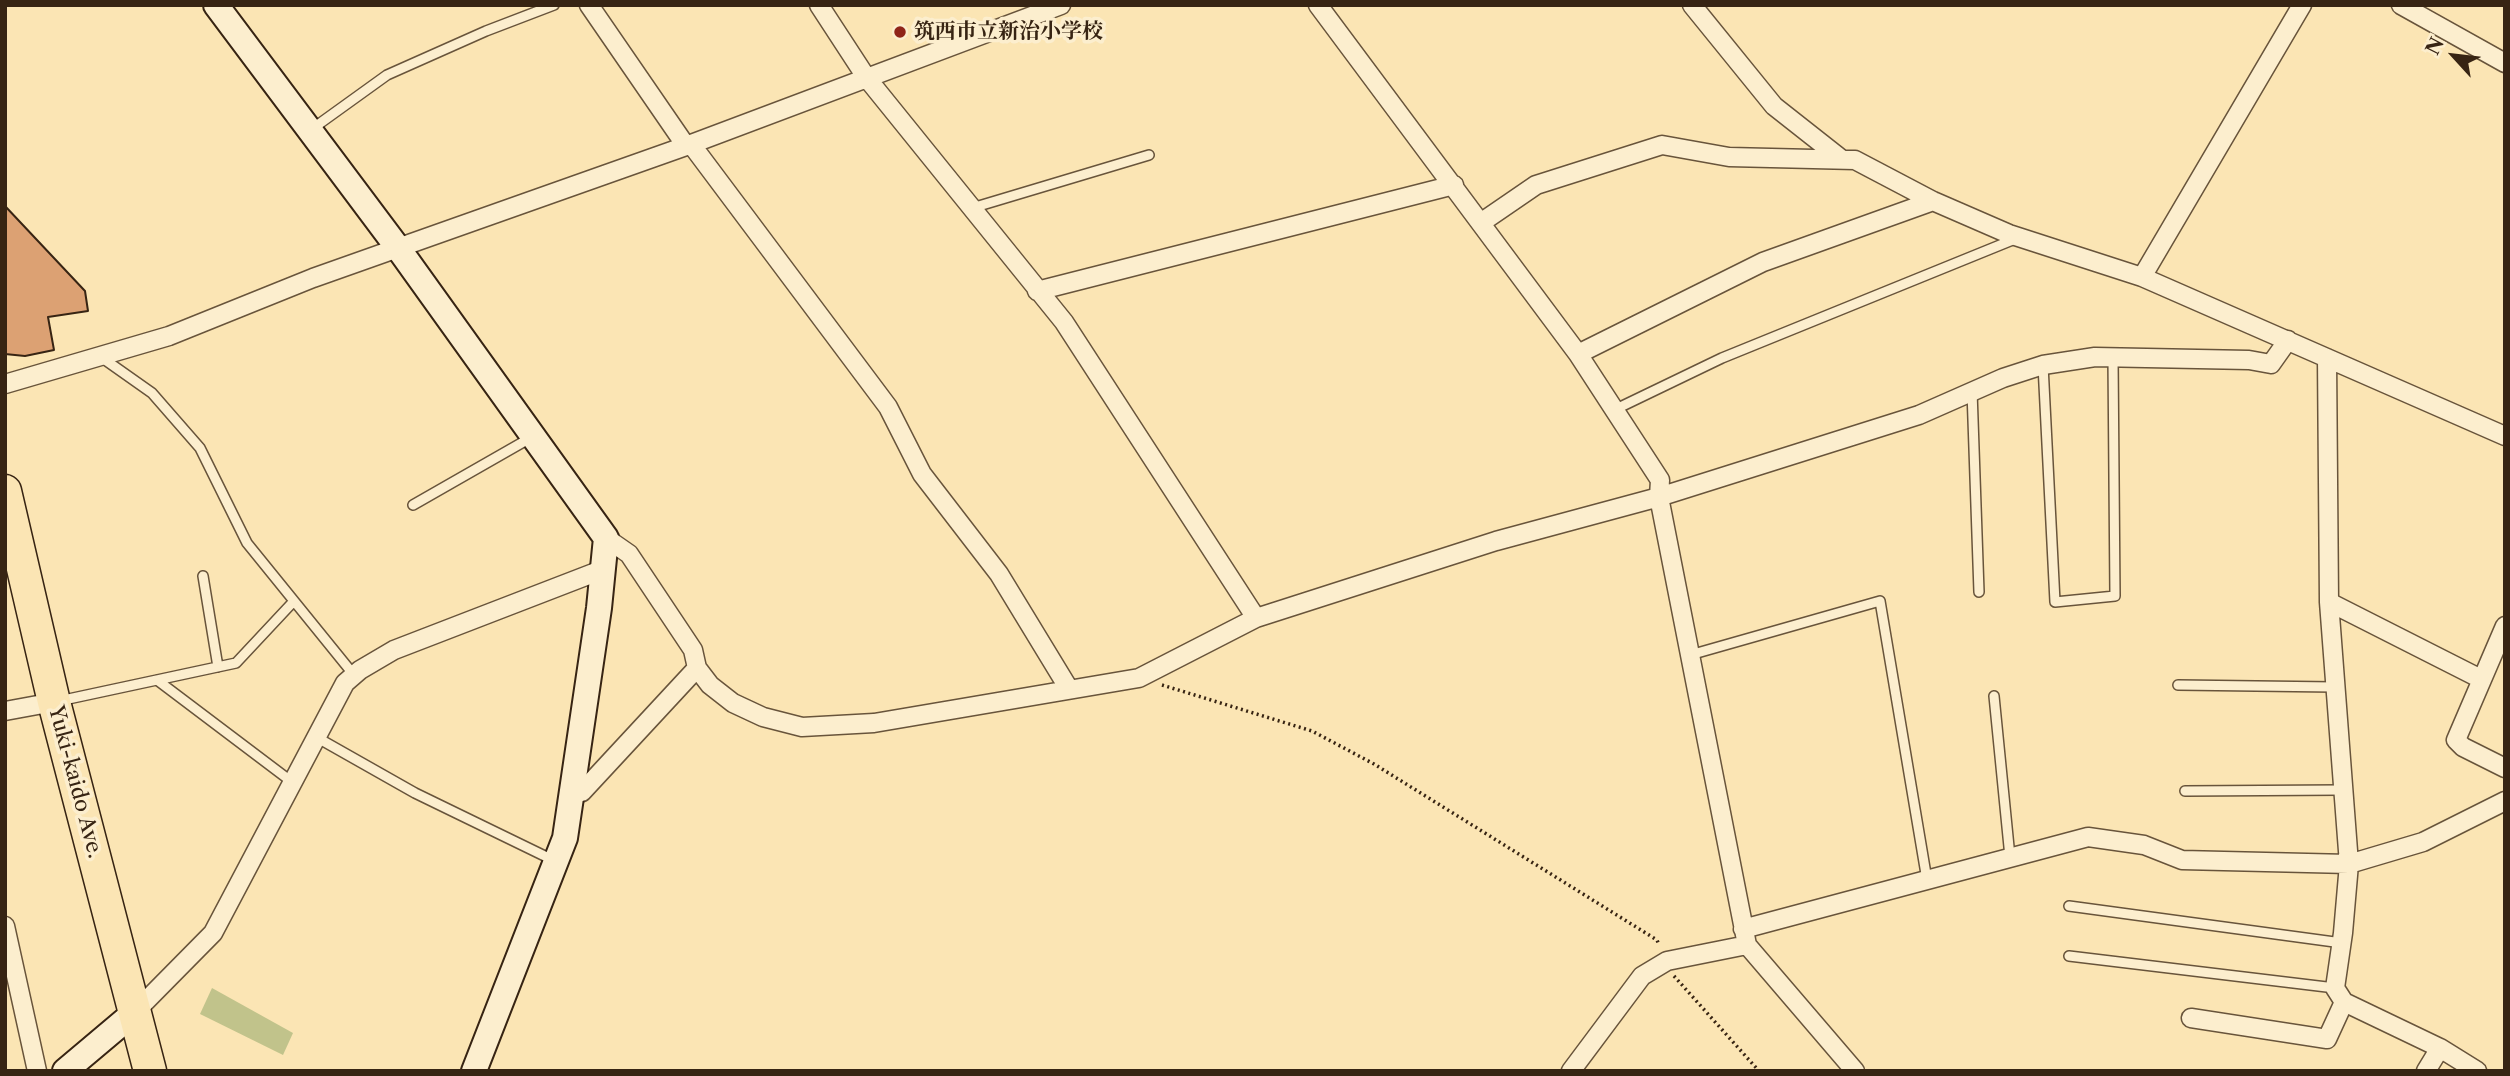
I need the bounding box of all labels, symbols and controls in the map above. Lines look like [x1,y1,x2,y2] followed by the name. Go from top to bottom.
[914,19,1103,45] place label: 筑西市立新治小学校
[2419,21,2489,91] north arrow
[892,24,908,40] marker: 筑西市立新治小学校
[2421,34,2449,59] text: N
[43,703,107,861] street label: Yuki-kaido Ave.

